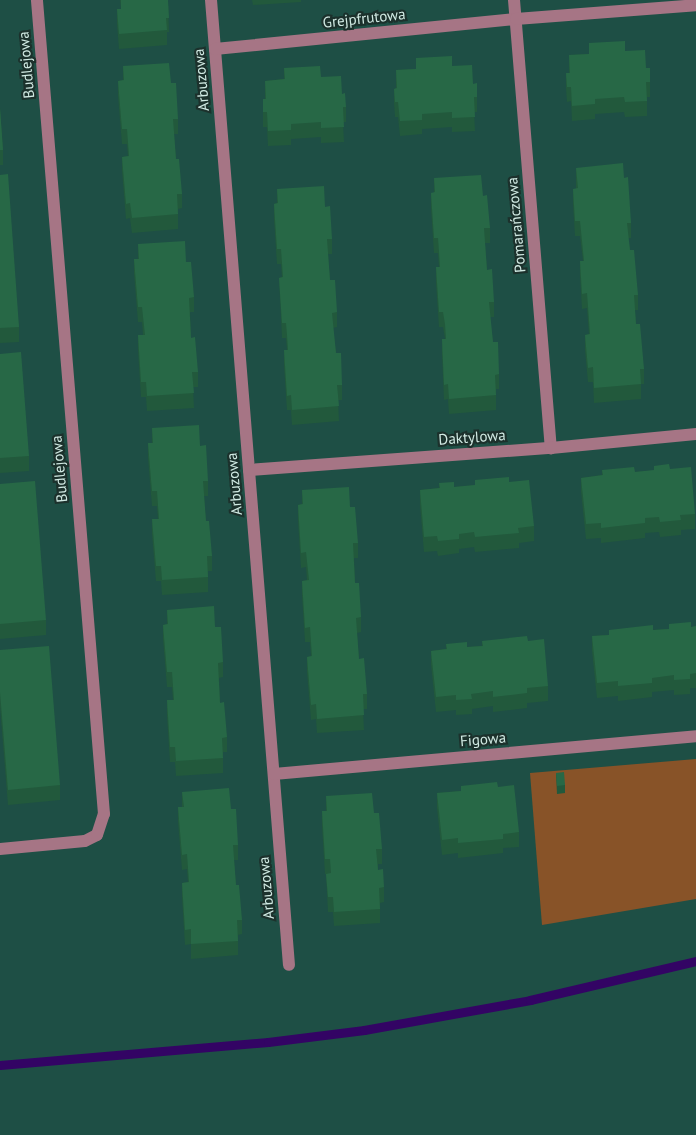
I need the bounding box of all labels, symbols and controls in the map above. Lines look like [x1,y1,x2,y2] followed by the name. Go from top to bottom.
[322,5,406,31] street label: Grejpfrutowa
[14,31,38,99] street label: Budlejowa
[189,48,213,112] street label: Arbuzowa
[503,177,529,273] street label: Pomarańczowa
[438,426,506,448] street label: Daktylowa
[47,435,71,503] street label: Budlejowa
[222,452,246,516] street label: Arbuzowa
[459,728,507,750] street label: Figowa
[254,856,278,920] street label: Arbuzowa

